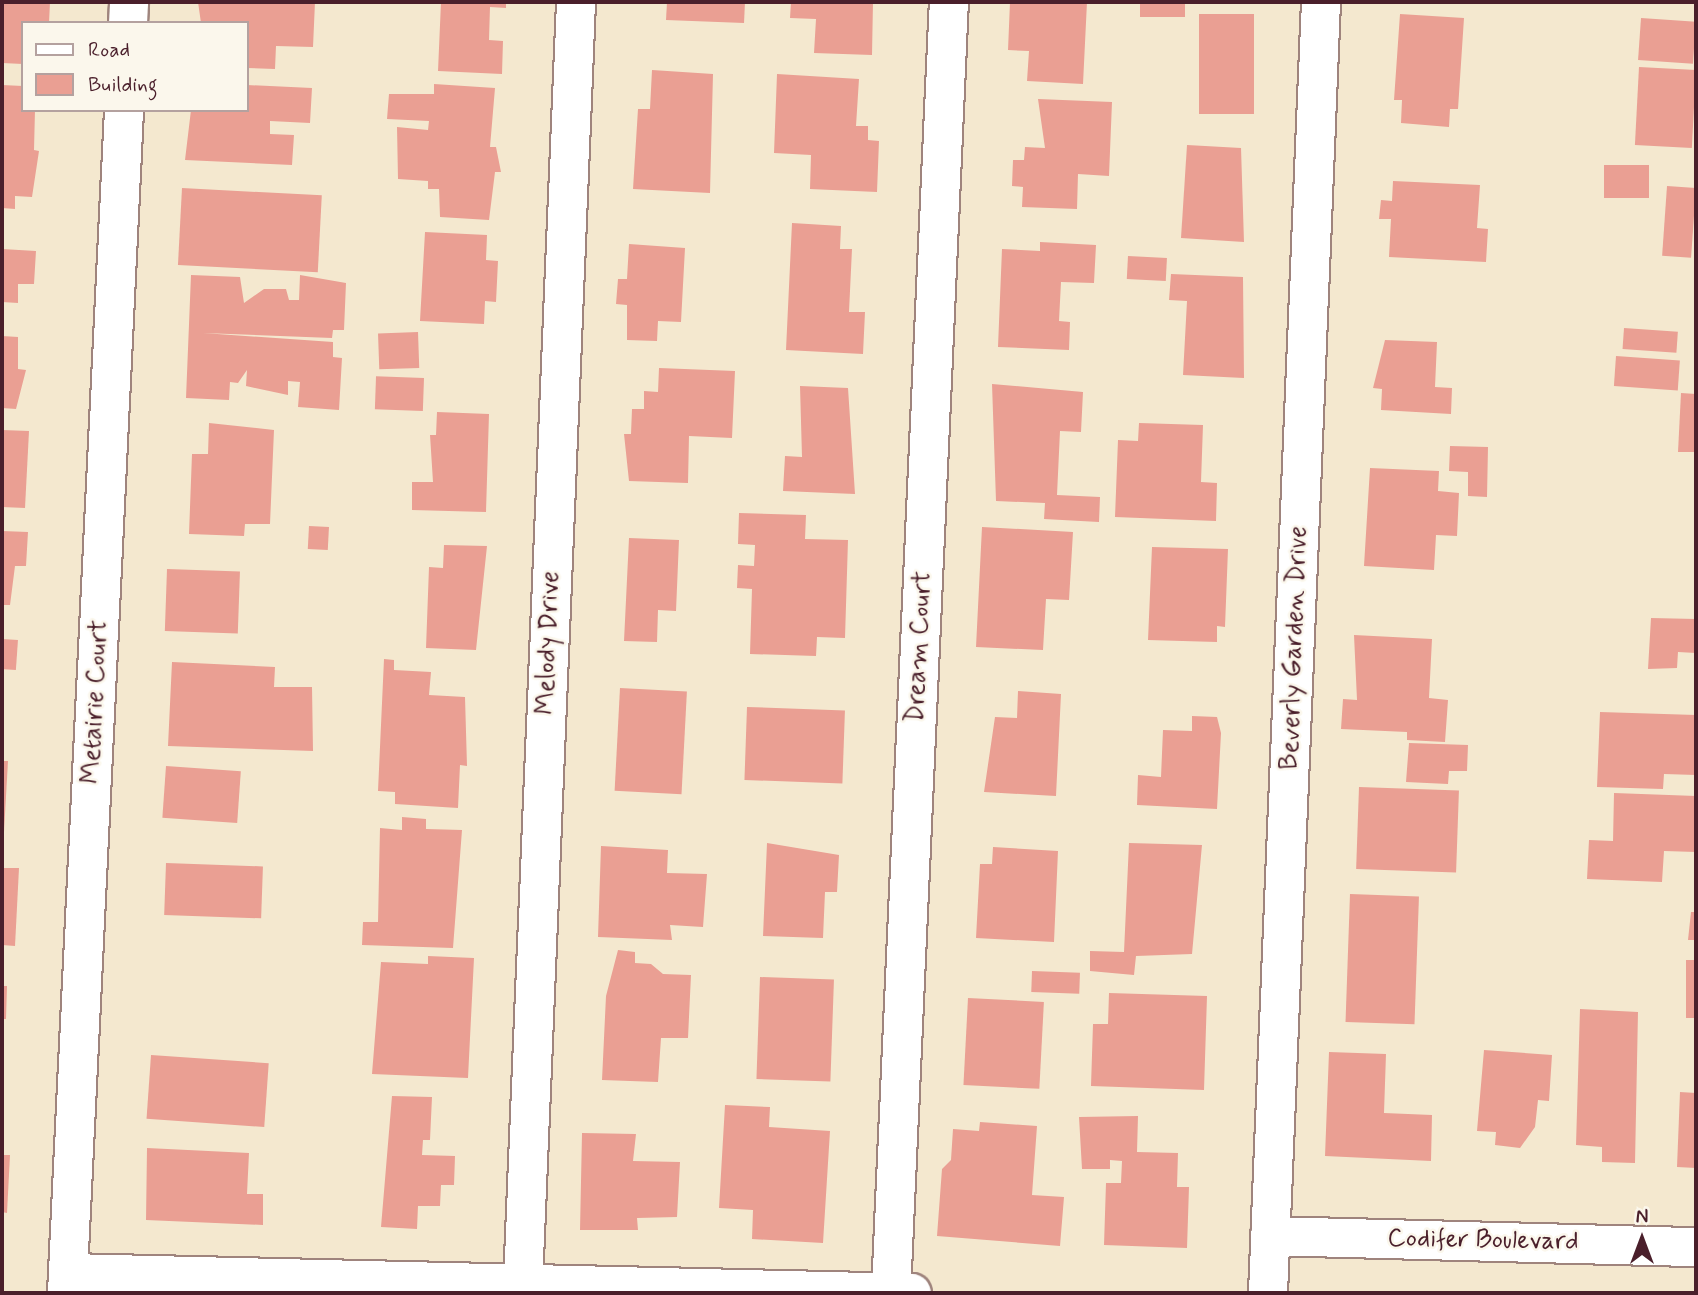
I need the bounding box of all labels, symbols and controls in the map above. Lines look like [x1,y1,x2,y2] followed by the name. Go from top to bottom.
[21,21,248,112] legend
[88,36,130,64] text: Road
[88,71,158,99] text: Building
[1275,530,1315,766] street label: Beverly Garden Drive
[531,571,567,715] street label: Melody Drive
[900,571,940,723] street label: Dream Court
[76,620,116,784] street label: Metairie Court
[1607,1204,1677,1274] north arrow
[1636,1205,1648,1230] text: N
[1387,1224,1579,1258] street label: Codifer Boulevard

